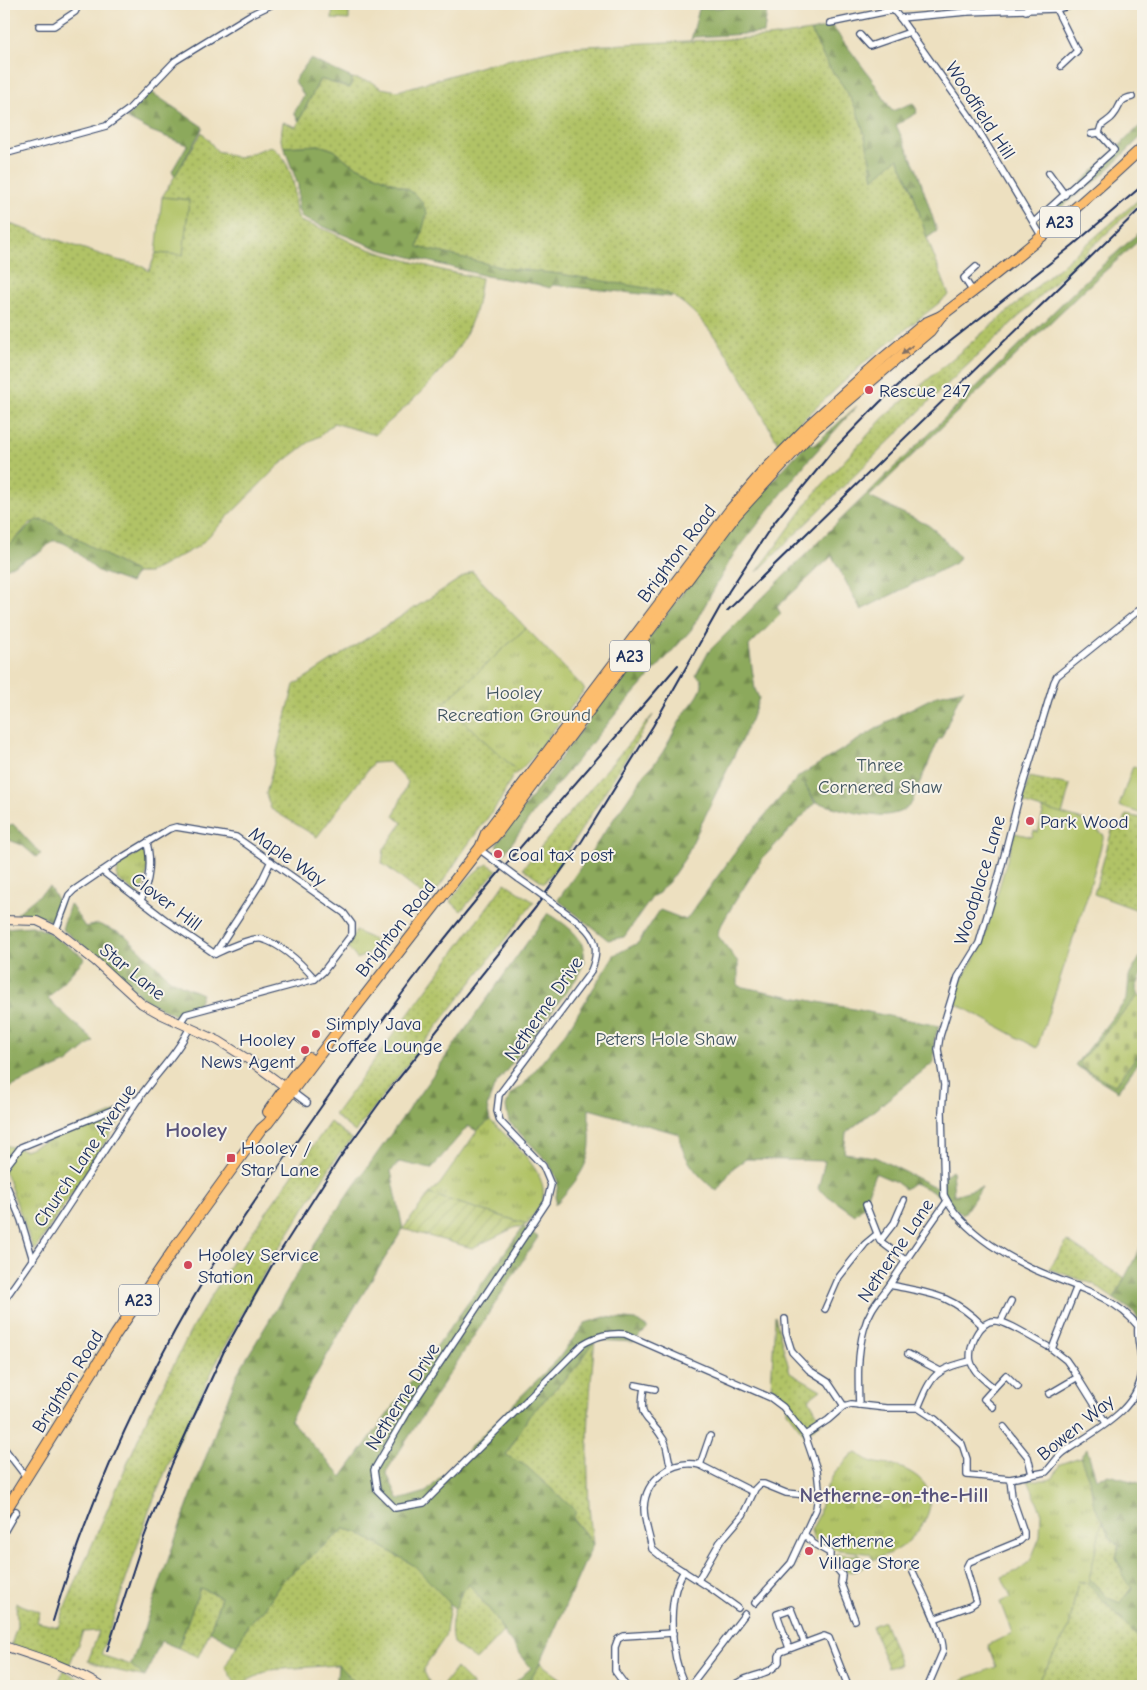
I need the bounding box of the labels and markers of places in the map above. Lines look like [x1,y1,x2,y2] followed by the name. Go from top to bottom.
[879,380,970,402] place label: Rescue 247
[863,384,875,396] marker: Rescue 247
[1040,811,1129,833] place label: Park Wood
[1024,815,1036,827] marker: Park Wood
[508,844,614,866] place label: Coal tax post
[492,848,504,860] marker: Coal tax post
[326,1013,442,1057] place label: Simply Java Coffee Lounge
[310,1028,322,1040] marker: Simply Java Coffee Lounge
[201,1029,296,1073] place label: Hooley News Agent
[299,1044,311,1056] marker: Hooley News Agent
[241,1137,319,1181] place label: Hooley / Star Lane
[225,1152,237,1164] marker: Hooley / Star Lane
[198,1244,319,1288] place label: Hooley Service Station
[182,1259,194,1271] marker: Hooley Service Station
[819,1530,920,1574] place label: Netherne Village Store
[803,1545,815,1557] marker: Netherne Village Store

